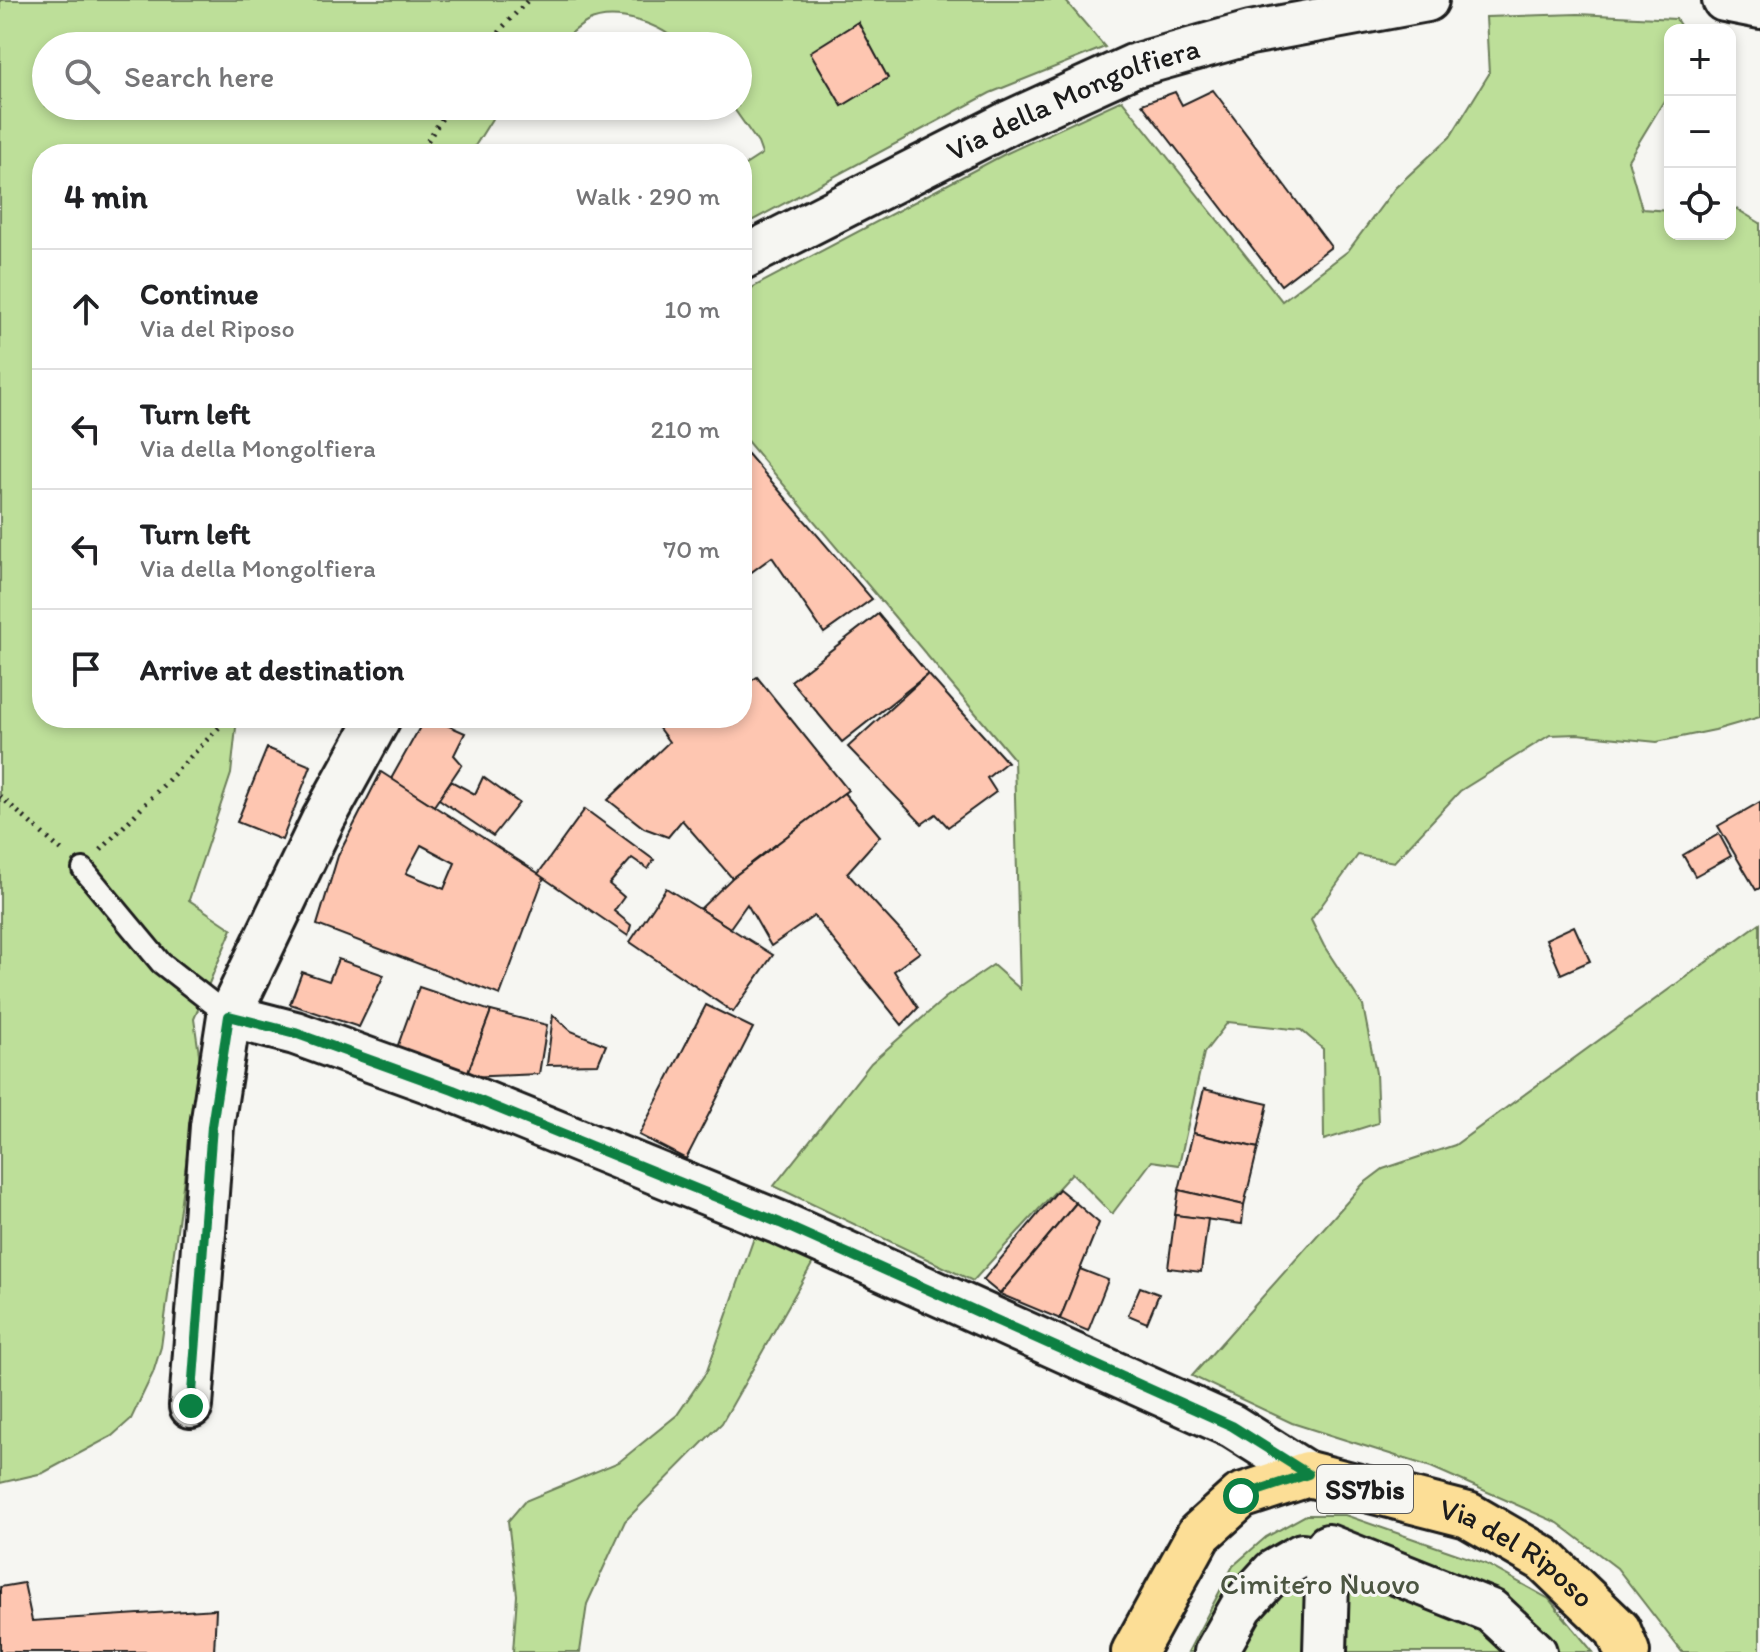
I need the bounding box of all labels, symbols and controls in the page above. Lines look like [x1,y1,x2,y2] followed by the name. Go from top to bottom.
[1664,24,1736,240] map controls
[1664,24,1736,96] button: +
[940,29,1204,169] street label: Via della Mongolfiera
[32,32,752,120] search box
[60,54,104,98] icon: search
[124,58,274,95] text: Search here
[1664,96,1736,168] button: −
[1664,168,1736,240] button: locate
[64,176,148,217] text: 4 min
[576,180,720,212] text: Walk · 290 m
[140,275,259,312] text: Continue
[64,287,108,331] icon: ahead
[664,293,720,325] text: 10 m
[140,312,295,344] text: Via del Riposo
[140,395,251,432] text: Turn left
[64,407,108,451] icon: left
[651,413,720,445] text: 210 m
[140,432,376,464] text: Via della Mongolfiera
[140,515,251,552] text: Turn left
[64,527,108,571] icon: left
[663,533,720,565] text: 70 m
[140,552,376,584] text: Via della Mongolfiera
[64,647,108,691] icon: arrive
[140,651,404,688] text: Arrive at destination
[173,1388,209,1424] route end
[1317,1465,1413,1513] road number: SS7bis
[1223,1478,1259,1514] route start
[1436,1490,1602,1615] street label: Via del Riposo
[1220,1565,1420,1602] park label: Cimitero Nuovo

